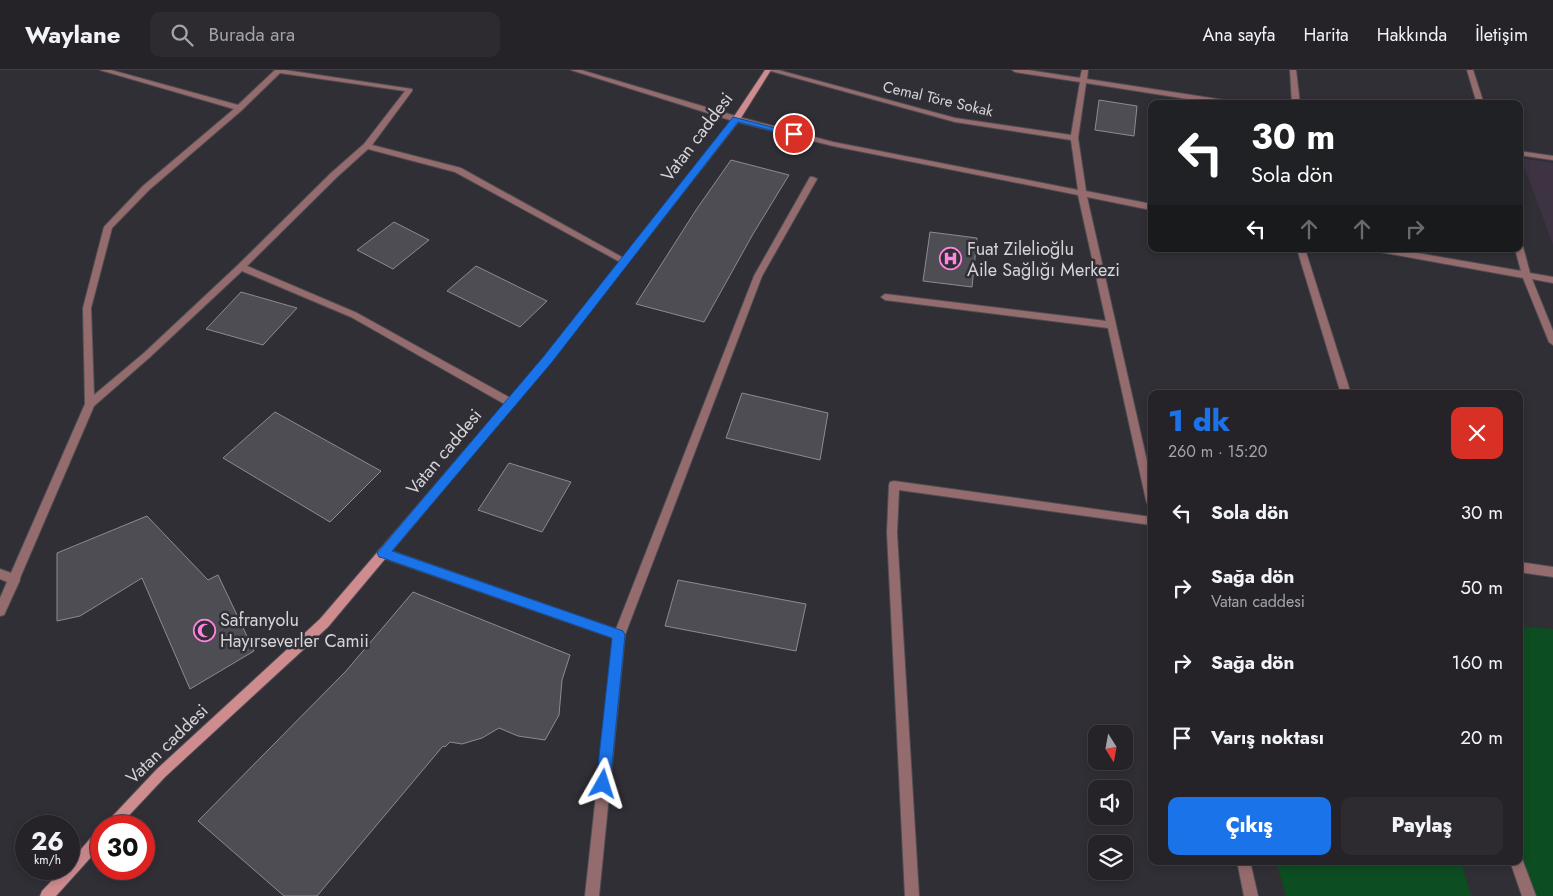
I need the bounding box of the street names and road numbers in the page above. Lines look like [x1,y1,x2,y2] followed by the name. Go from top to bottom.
[881,76,996,122] street label: Cemal Töre Sokak
[655,87,739,187] street label: Vatan caddesi
[400,403,488,501] street label: Vatan caddesi
[120,698,214,790] street label: Vatan caddesi

